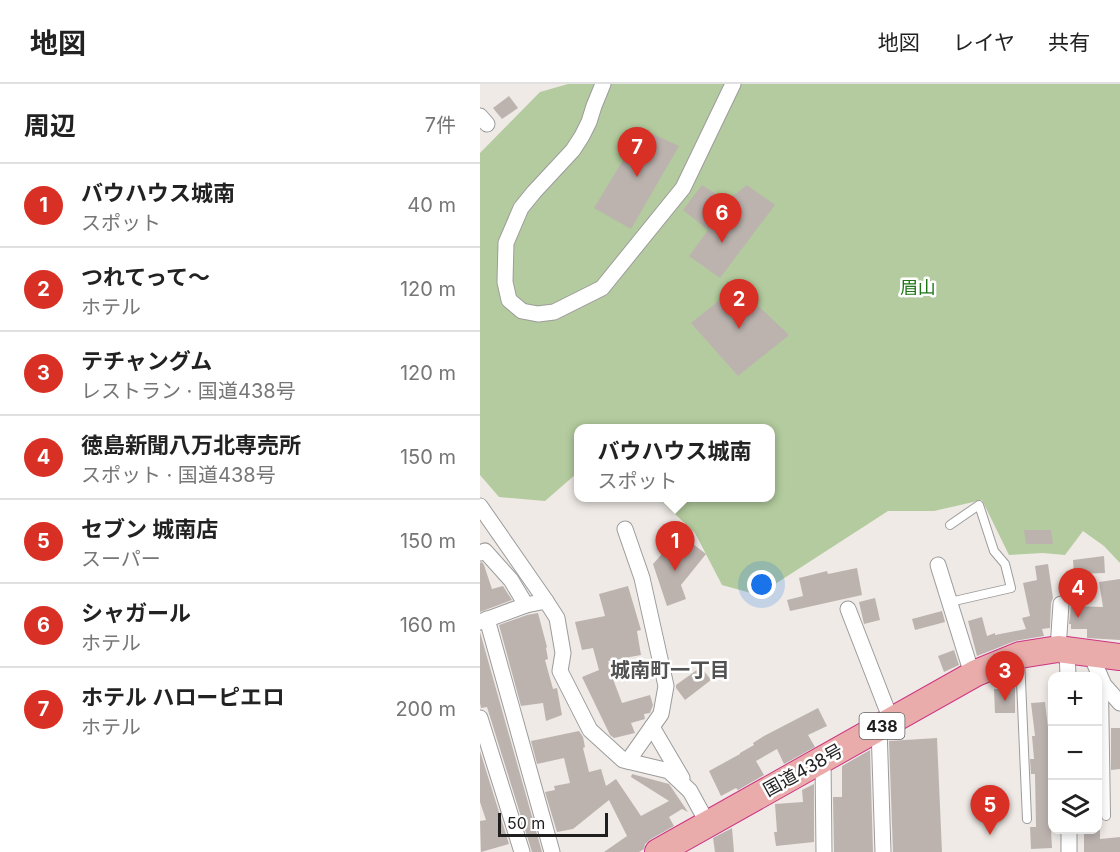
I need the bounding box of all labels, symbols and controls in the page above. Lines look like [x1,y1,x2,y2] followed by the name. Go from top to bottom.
[30,26,86,60] text: 地図
[878,30,920,55] text: 地図
[953,30,1015,55] text: レイヤ
[1048,30,1090,55] text: 共有
[24,110,76,141] text: 周辺
[425,113,456,137] text: 7件
[618,128,656,177] pin: 7
[81,180,235,206] text: バウハウス城南
[39,193,48,217] text: 1
[407,193,456,217] text: 40 m
[702,194,742,243] pin: 6
[81,211,161,235] text: スポット
[81,264,210,290] text: つれてって～
[37,277,50,301] text: 2
[400,277,456,301] text: 120 m
[900,277,936,298] park label: 眉山
[720,280,758,329] pin: 2
[81,295,141,319] text: ホテル
[81,348,212,374] text: テチャングム
[37,361,50,385] text: 3
[400,361,456,385] text: 120 m
[81,379,296,403] text: レストラン · 国道438号
[574,424,775,502] popup
[81,432,301,458] text: 徳島新聞八万北専売所
[597,438,752,464] text: バウハウス城南
[37,445,50,469] text: 4
[400,445,456,469] text: 150 m
[81,463,276,487] text: スポット · 国道438号
[597,469,677,493] text: スポット
[81,516,218,542] text: セブン 城南店
[656,522,694,571] pin: 1
[37,529,50,553] text: 5
[400,529,456,553] text: 150 m
[81,547,161,571] text: スーパー
[1058,568,1098,618] pin: 4
[747,570,776,599] your location
[81,600,191,626] text: シャガール
[37,613,50,637] text: 6
[400,613,456,637] text: 160 m
[81,631,141,655] text: ホテル
[986,652,1024,701] pin: 3
[610,658,730,682] district label: 城南町一丁目
[1048,672,1102,834] map controls
[1048,672,1102,726] button: +
[81,684,284,710] text: ホテル ハローピエロ
[38,697,49,721] text: 7
[395,697,456,721] text: 200 m
[860,713,904,739] road number: 438
[81,715,141,739] text: ホテル
[1048,726,1102,780] button: −
[759,740,847,800] street label: 国道438号
[1048,780,1102,834] button: layers
[970,786,1010,835] pin: 5
[498,810,608,838] scale bar
[507,813,545,833] text: 50 m

